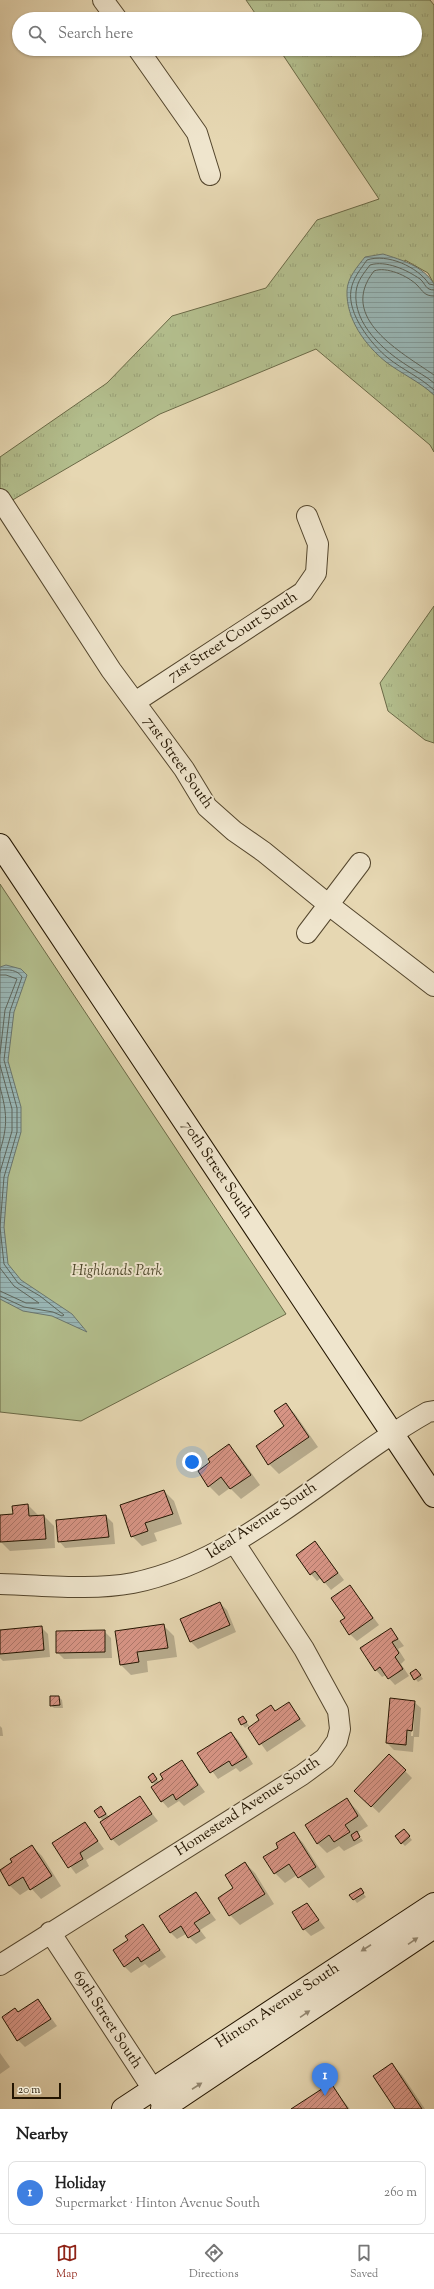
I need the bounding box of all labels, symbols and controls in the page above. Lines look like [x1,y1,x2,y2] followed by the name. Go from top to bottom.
[12,12,422,56] search box
[26,23,48,45] icon: search
[58,24,133,45] text: Search here
[164,587,302,687] street label: 71st Street Court South
[138,713,218,814] street label: 71st Street South
[176,1117,258,1223] street label: 70th Street South
[72,1261,162,1282] park label: Highlands Park
[182,1452,202,1472] your location
[203,1477,321,1565] street label: Ideal Avenue South
[172,1752,325,1862] street label: Homestead Avenue South
[408,1937,418,1945] one-way arrow
[361,1944,372,1952] one-way arrow
[212,1958,344,2054] street label: Hinton Avenue South
[67,1967,147,2073] street label: 69th Street South
[300,2010,311,2018] one-way arrow
[312,2063,338,2096] pin: 1
[12,2081,61,2100] scale bar
[18,2082,40,2098] text: 20 m
[192,2082,202,2090] one-way arrow
[16,2123,68,2147] text: Nearby
[55,2174,106,2195] text: Holiday
[28,2184,32,2202] text: 1
[384,2184,417,2202] text: 260 m
[55,2195,260,2213] text: Supermarket · Hinton Avenue South
[56,2242,78,2282] tab: Map
[189,2242,239,2282] tab: Directions
[350,2242,378,2282] tab: Saved

